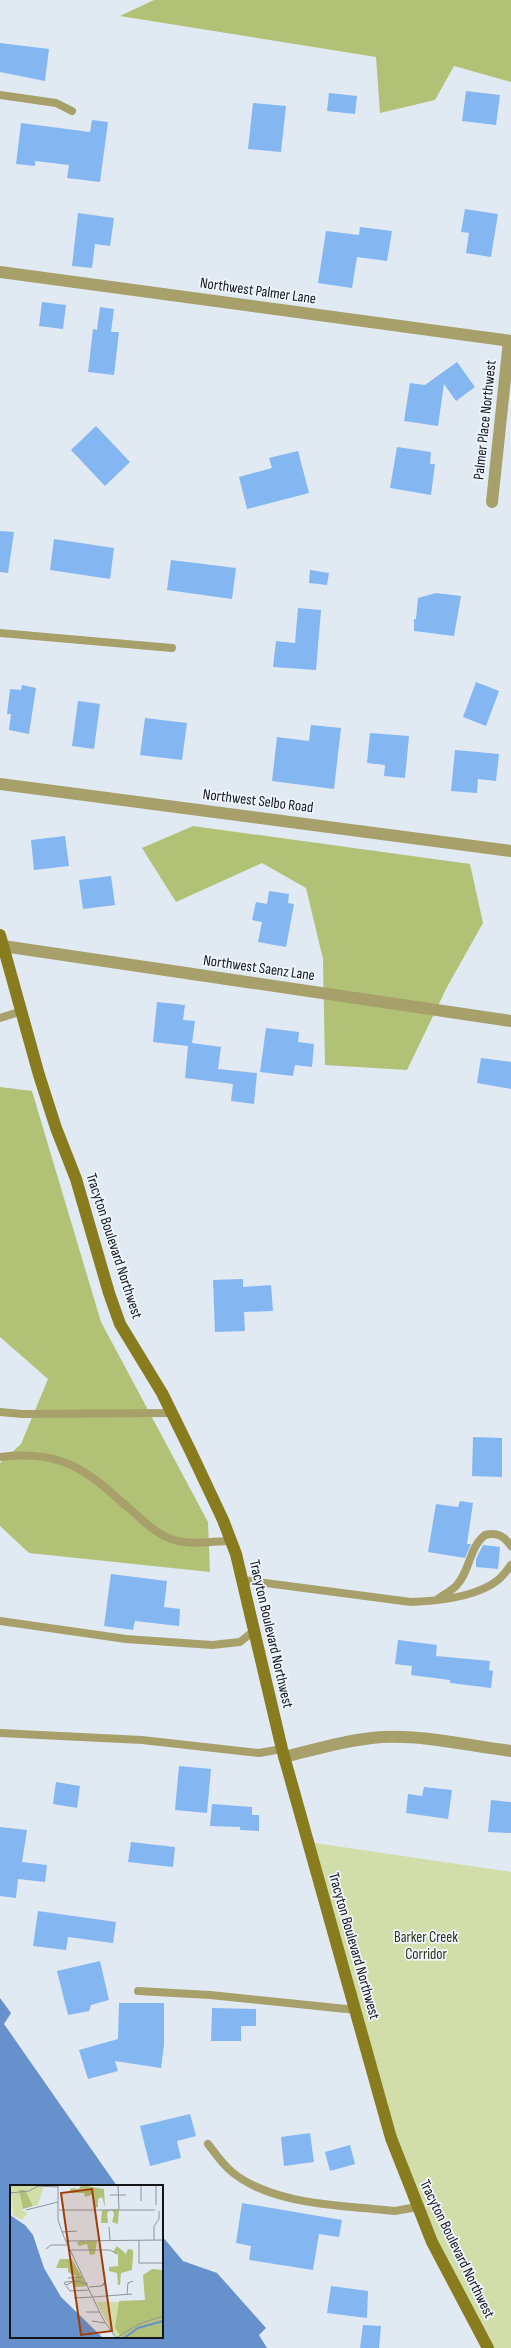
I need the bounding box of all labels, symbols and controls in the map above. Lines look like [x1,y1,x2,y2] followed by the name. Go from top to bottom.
[199,273,317,309] street label: Northwest Palmer Lane
[469,359,501,481] street label: Palmer Place Northwest
[202,785,314,817] street label: Northwest Selbo Road
[202,951,316,985] street label: Northwest Saenz Lane
[82,1171,147,1322] street label: Tracyton Boulevard Northwest
[245,1558,297,1710] street label: Tracyton Boulevard Northwest
[324,1870,384,2022] street label: Tracyton Boulevard Northwest
[394,1928,458,1964] park label: Barker Creek Corridor
[415,2177,499,2322] street label: Tracyton Boulevard Northwest
[10,2185,163,2338] inset map

